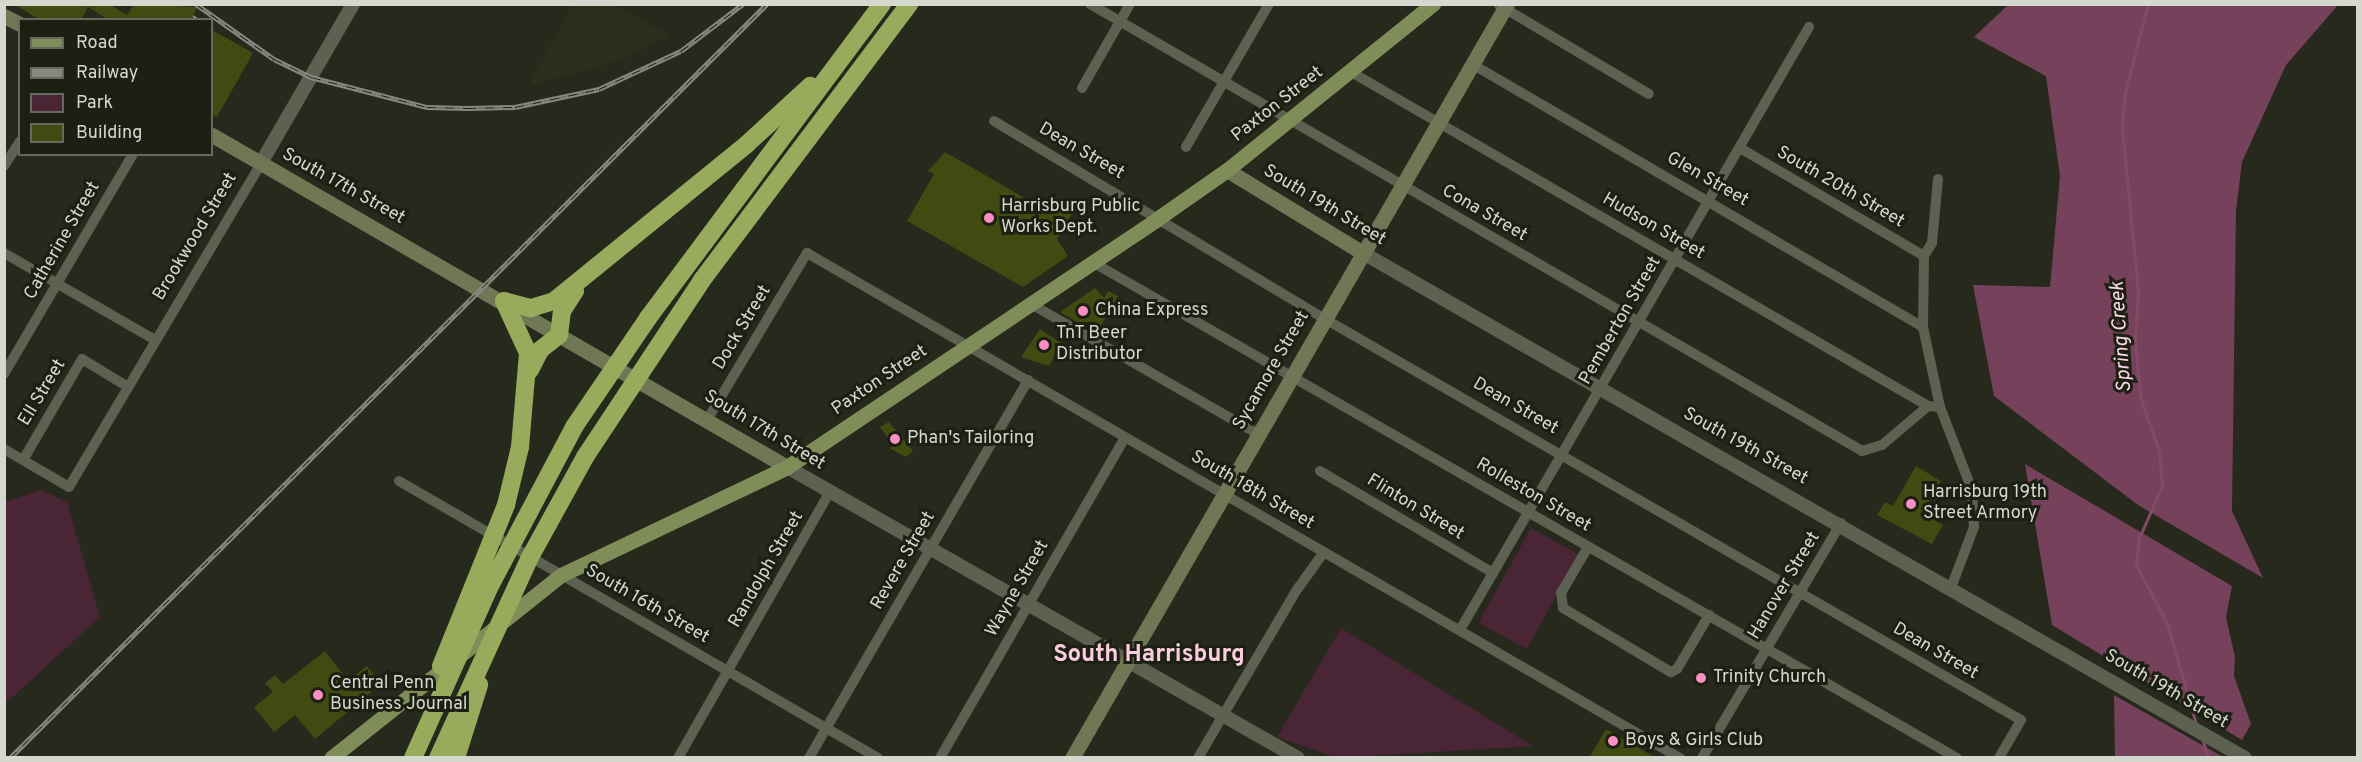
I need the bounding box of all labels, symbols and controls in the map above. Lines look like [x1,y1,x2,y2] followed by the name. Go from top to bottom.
[18,18,213,156] legend
[76,32,118,55] text: Road
[76,62,138,85] text: Railway
[1228,63,1328,147] street label: Paxton Street
[76,92,113,115] text: Park
[1034,119,1128,185] street label: Dean Street
[76,122,142,145] text: Building
[1772,143,1908,233] street label: South 20th Street
[278,144,408,230] street label: South 17th Street
[1662,148,1752,212] street label: Glen Street
[1259,161,1389,251] street label: South 19th Street
[149,169,243,305] street label: Brookwood Street
[20,178,106,304] street label: Catherine Street
[1437,181,1531,247] street label: Cona Street
[1598,189,1708,265] street label: Hudson Street
[1001,197,1140,240] place label: Harrisburg Public Works Dept.
[982,211,996,225] marker: Harrisburg Public Works Dept.
[1576,253,1666,389] street label: Pemberton Street
[2106,281,2138,393] water label: Spring Creek
[709,282,777,374] street label: Dock Street
[1095,300,1209,322] place label: China Express
[1076,304,1090,318] marker: China Express
[1229,308,1315,434] street label: Sycamore Street
[1056,324,1143,366] place label: TnT Beer Distributor
[1037,338,1051,352] marker: TnT Beer Distributor
[828,341,932,421] street label: Paxton Street
[15,356,71,430] street label: Ell Street
[1468,374,1562,440] street label: Dean Street
[700,386,828,476] street label: South 17th Street
[1679,404,1811,490] street label: South 19th Street
[907,428,1035,450] place label: Phan's Tailoring
[888,432,902,446] marker: Phan's Tailoring
[1186,447,1318,535] street label: South 18th Street
[1472,454,1594,538] street label: Rolleston Street
[1362,470,1468,546] street label: Flinton Street
[1923,483,2047,526] place label: Harrisburg 19th Street Armory
[1904,497,1918,511] marker: Harrisburg 19th Street Armory
[725,508,809,632] street label: Randolph Street
[867,508,941,614] street label: Revere Street
[1744,528,1826,644] street label: Hanover Street
[982,537,1054,641] street label: Wayne Street
[581,561,713,649] street label: South 16th Street
[1888,619,1982,685] street label: Dean Street
[1053,642,1245,670] district label: South Harrisburg
[2100,646,2232,734] street label: South 19th Street
[1713,667,1826,689] place label: Trinity Church
[1694,671,1708,685] marker: Trinity Church
[330,674,467,716] place label: Central Penn Business Journal
[311,688,325,702] marker: Central Penn Business Journal
[1625,730,1763,752] place label: Boys & Girls Club
[1606,734,1620,748] marker: Boys & Girls Club

